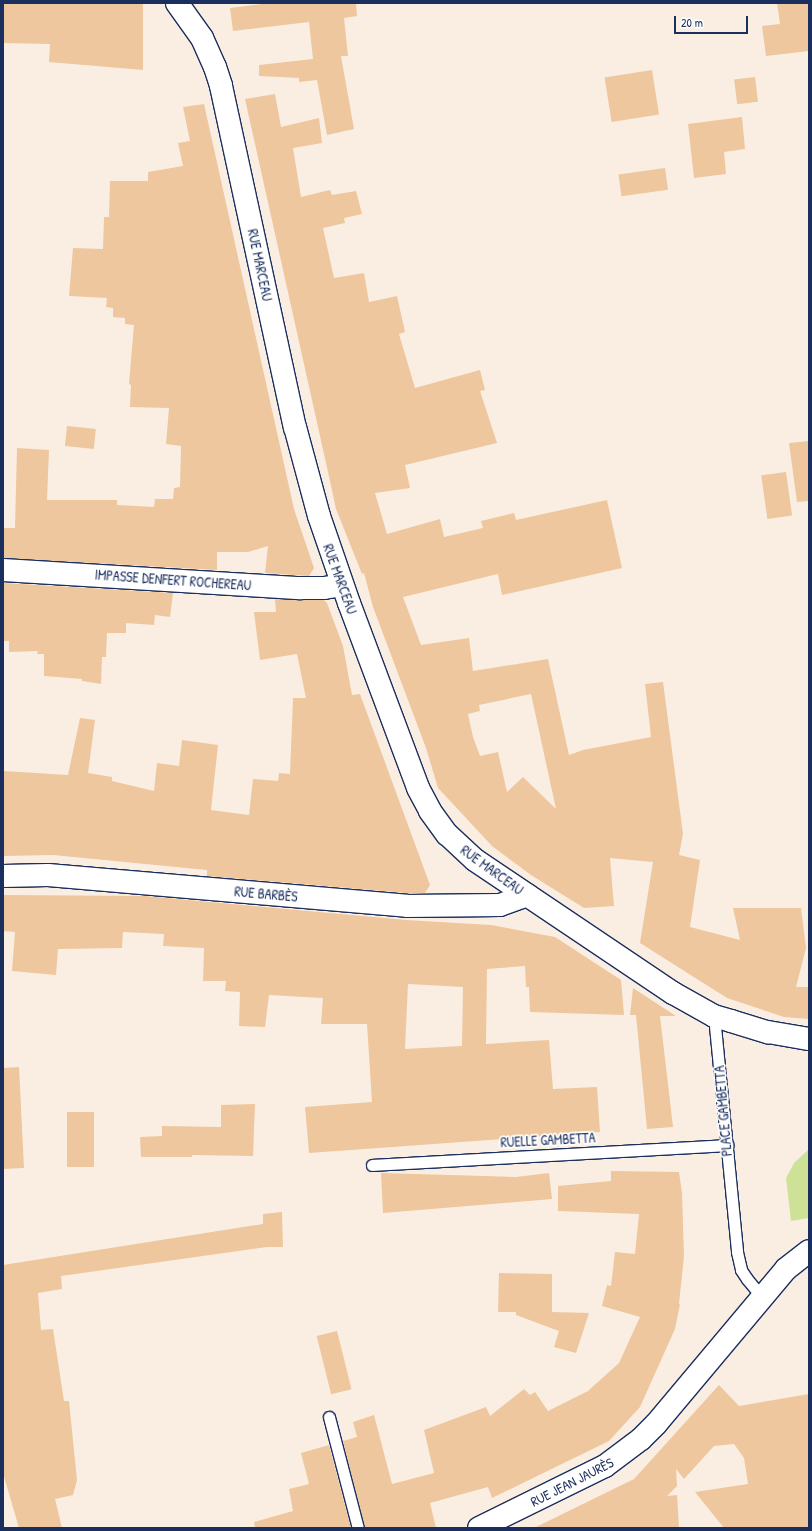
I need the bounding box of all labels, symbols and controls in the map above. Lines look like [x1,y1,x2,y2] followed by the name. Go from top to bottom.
[676,8,750,34] scale bar
[681,14,703,31] text: 20 m
[244,227,276,303] street label: RUE MARCEAU
[320,542,360,616] street label: RUE MARCEAU
[94,566,252,594] street label: IMPASSE DENFERT ROCHEREAU
[457,842,527,898] street label: RUE MARCEAU
[234,883,298,905] street label: RUE BARBÈS
[711,1065,735,1157] street label: PLACE GAMBETTA
[500,1129,596,1151] street label: RUELLE GAMBETTA
[528,1454,616,1510] street label: RUE JEAN JAURÈS

